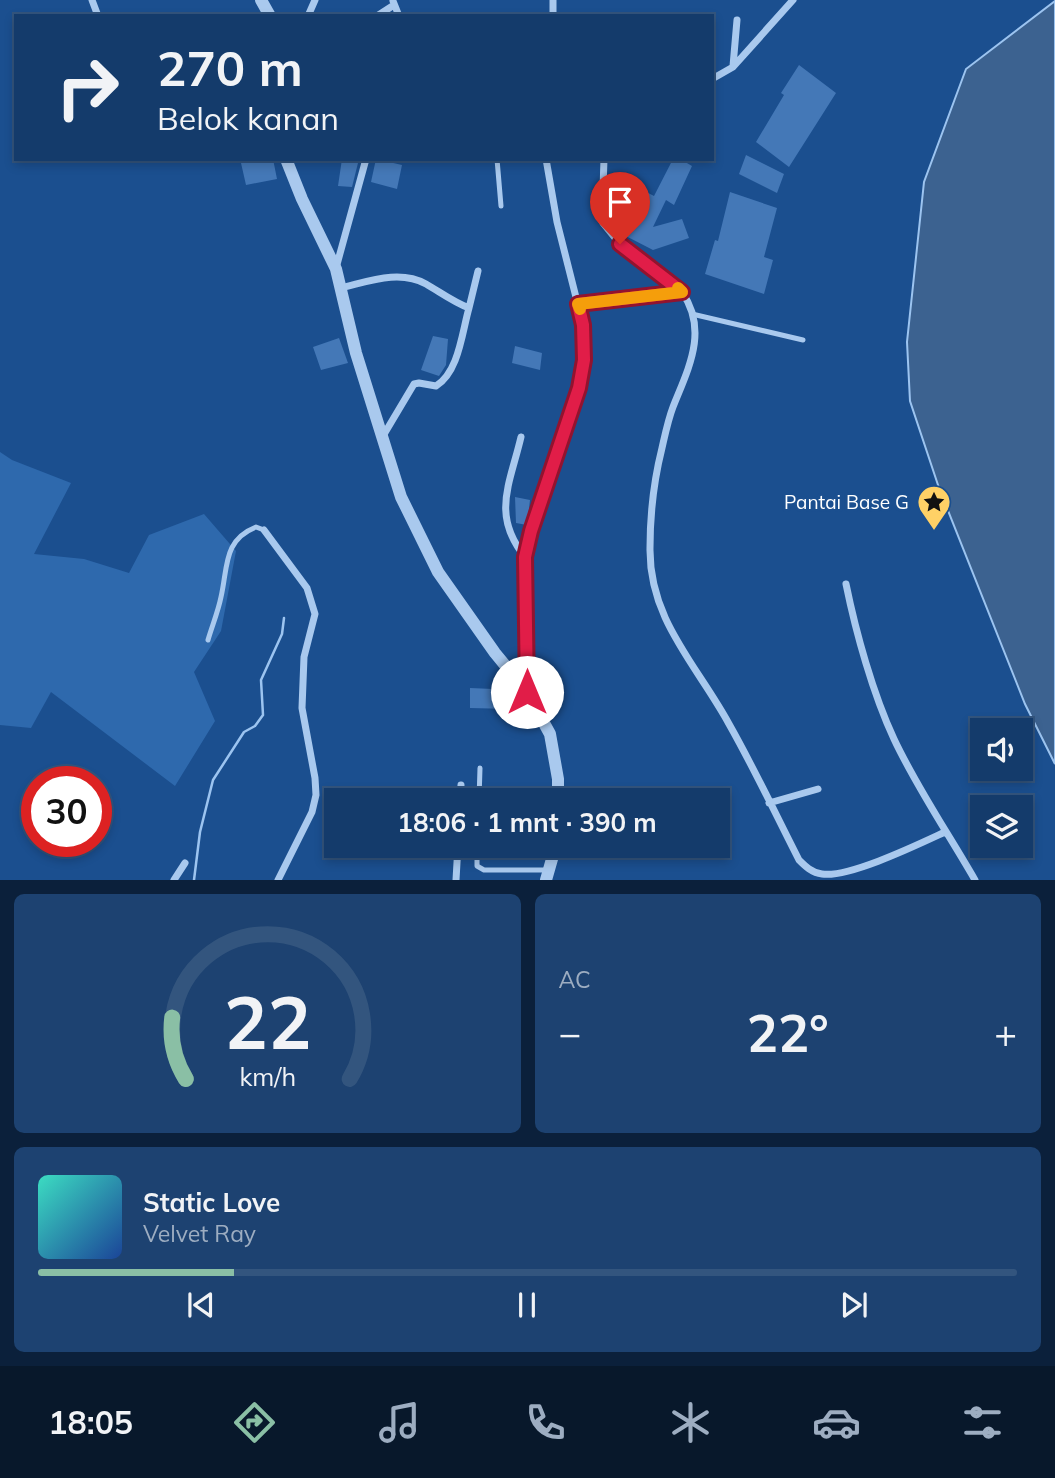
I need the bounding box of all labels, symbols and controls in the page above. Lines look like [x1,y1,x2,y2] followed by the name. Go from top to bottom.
[157,37,303,98] text: 270 m
[42,42,133,133] icon: right
[157,98,339,138] text: Belok kanan
[590,172,650,244] pin
[601,183,639,221] icon: arrive
[915,483,953,532] place icon: Pantai Base G
[784,490,909,514] place label: Pantai Base G
[490,655,564,729] position arrow
[970,718,1033,858] map controls
[970,718,1033,781] button: sound
[21,766,112,857] speed limit sign: 30
[970,795,1033,858] button: layers
[397,806,657,839] text: 18:06 · 1 mnt · 390 m
[559,965,591,994] text: AC
[224,977,311,1068] text: 22
[747,1000,829,1065] text: 22°
[559,1009,581,1057] text: −
[994,1009,1017,1057] text: +
[239,1061,296,1092] text: km/h
[143,1186,280,1219] text: Static Love
[143,1219,256,1248] text: Velvet Ray
[182,1286,220,1324] icon: previous
[508,1286,546,1324] icon: pause
[835,1286,873,1324] icon: next
[230,1398,279,1447] icon: directions
[375,1398,424,1447] icon: music
[521,1398,570,1447] icon: phone
[666,1398,715,1447] icon: climate
[812,1398,861,1447] icon: car
[958,1398,1007,1447] icon: filters
[48,1402,133,1442] text: 18:05

